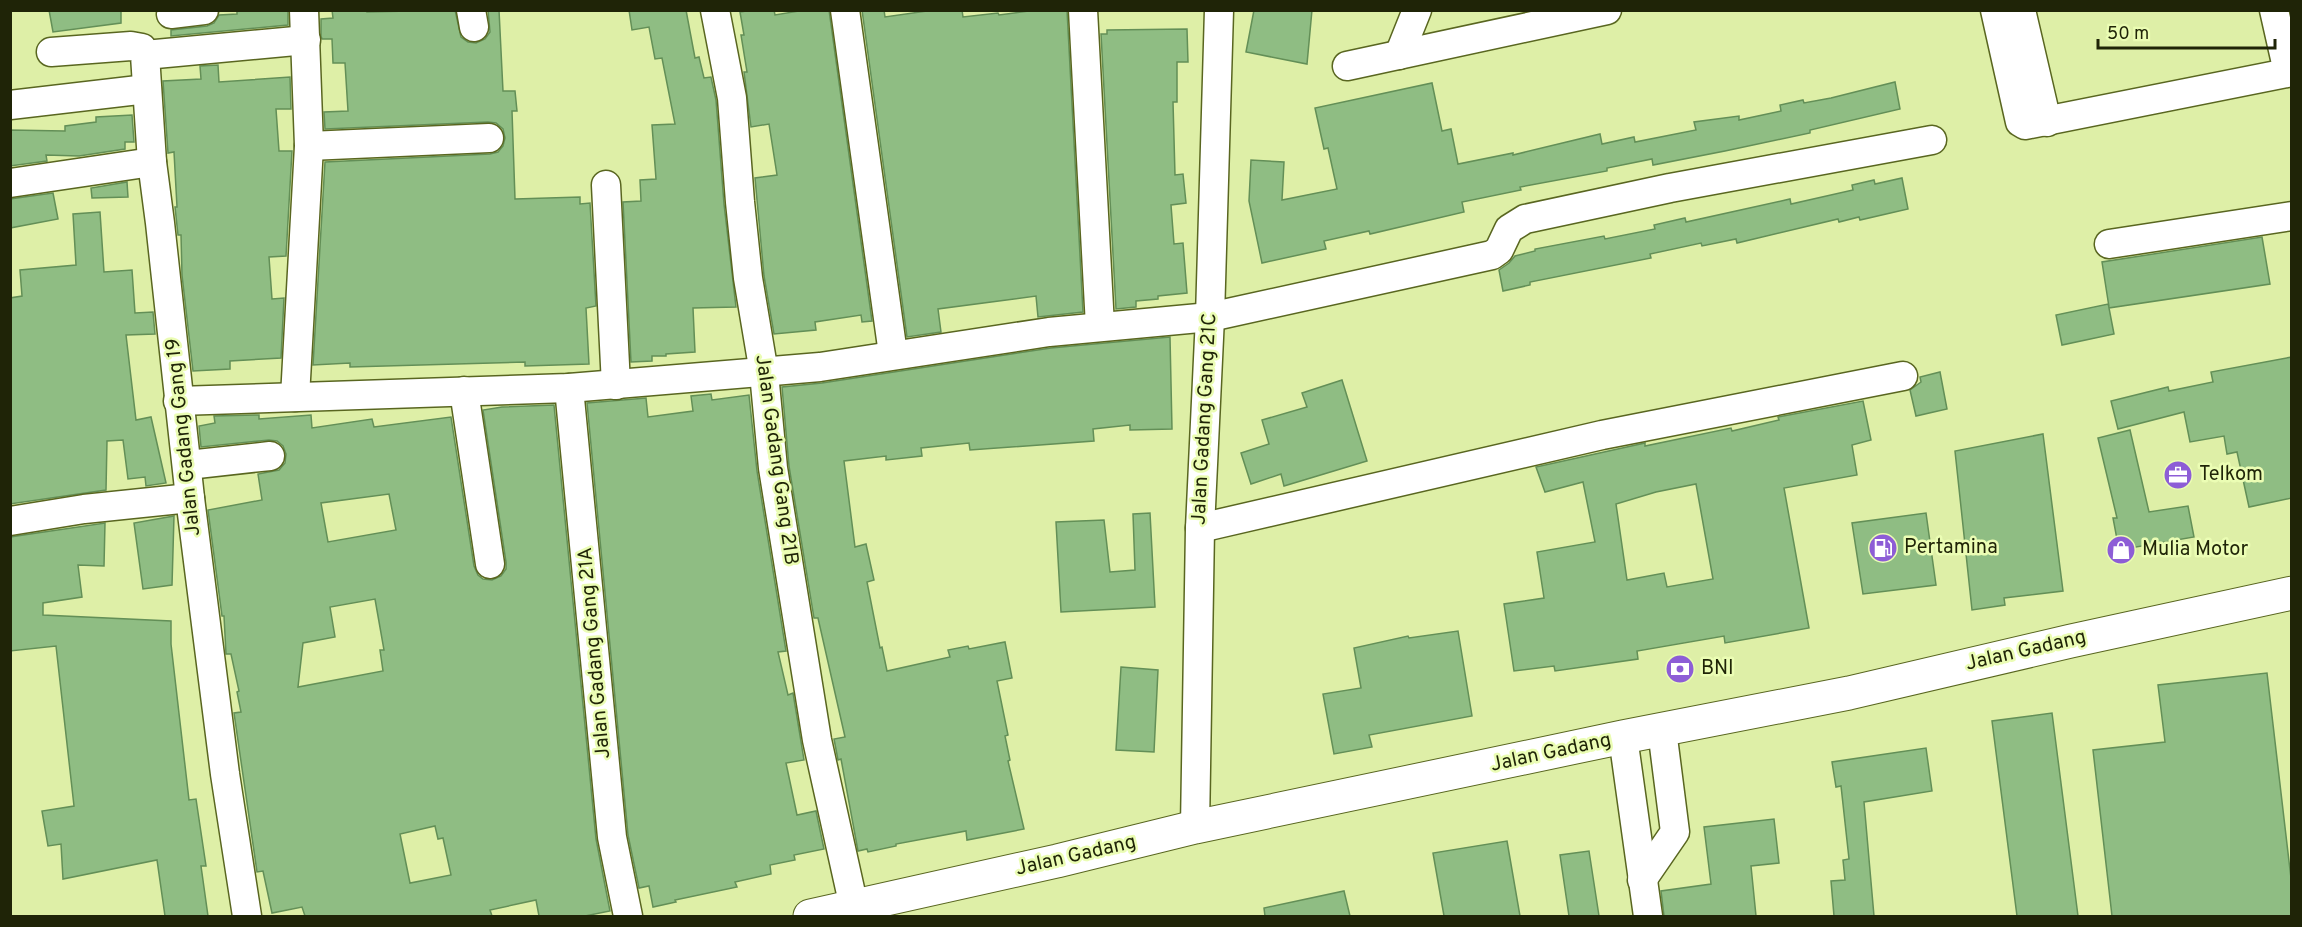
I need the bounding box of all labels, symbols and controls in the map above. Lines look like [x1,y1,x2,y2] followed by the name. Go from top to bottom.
[2098,12,2275,50] scale bar
[2107,23,2149,46] text: 50 m
[1186,312,1224,526] street label: Jalan Gadang Gang 21C
[161,337,207,537] street label: Jalan Gadang Gang 19
[748,353,804,567] street label: Jalan Gadang Gang 21B
[2162,459,2194,491] office icon: Telkom
[2199,462,2263,488] place label: Telkom
[1867,532,1899,564] fuel station icon: Pertamina
[2105,534,2137,566] shop icon: Mulia Motor
[1904,535,1998,561] place label: Pertamina
[2142,537,2248,563] place label: Mulia Motor
[573,546,617,760] street label: Jalan Gadang Gang 21A
[1963,625,2089,677] street label: Jalan Gadang
[1664,653,1696,685] bank icon: BNI
[1701,656,1734,682] place label: BNI
[1488,728,1614,778] street label: Jalan Gadang
[1013,830,1139,882] street label: Jalan Gadang

